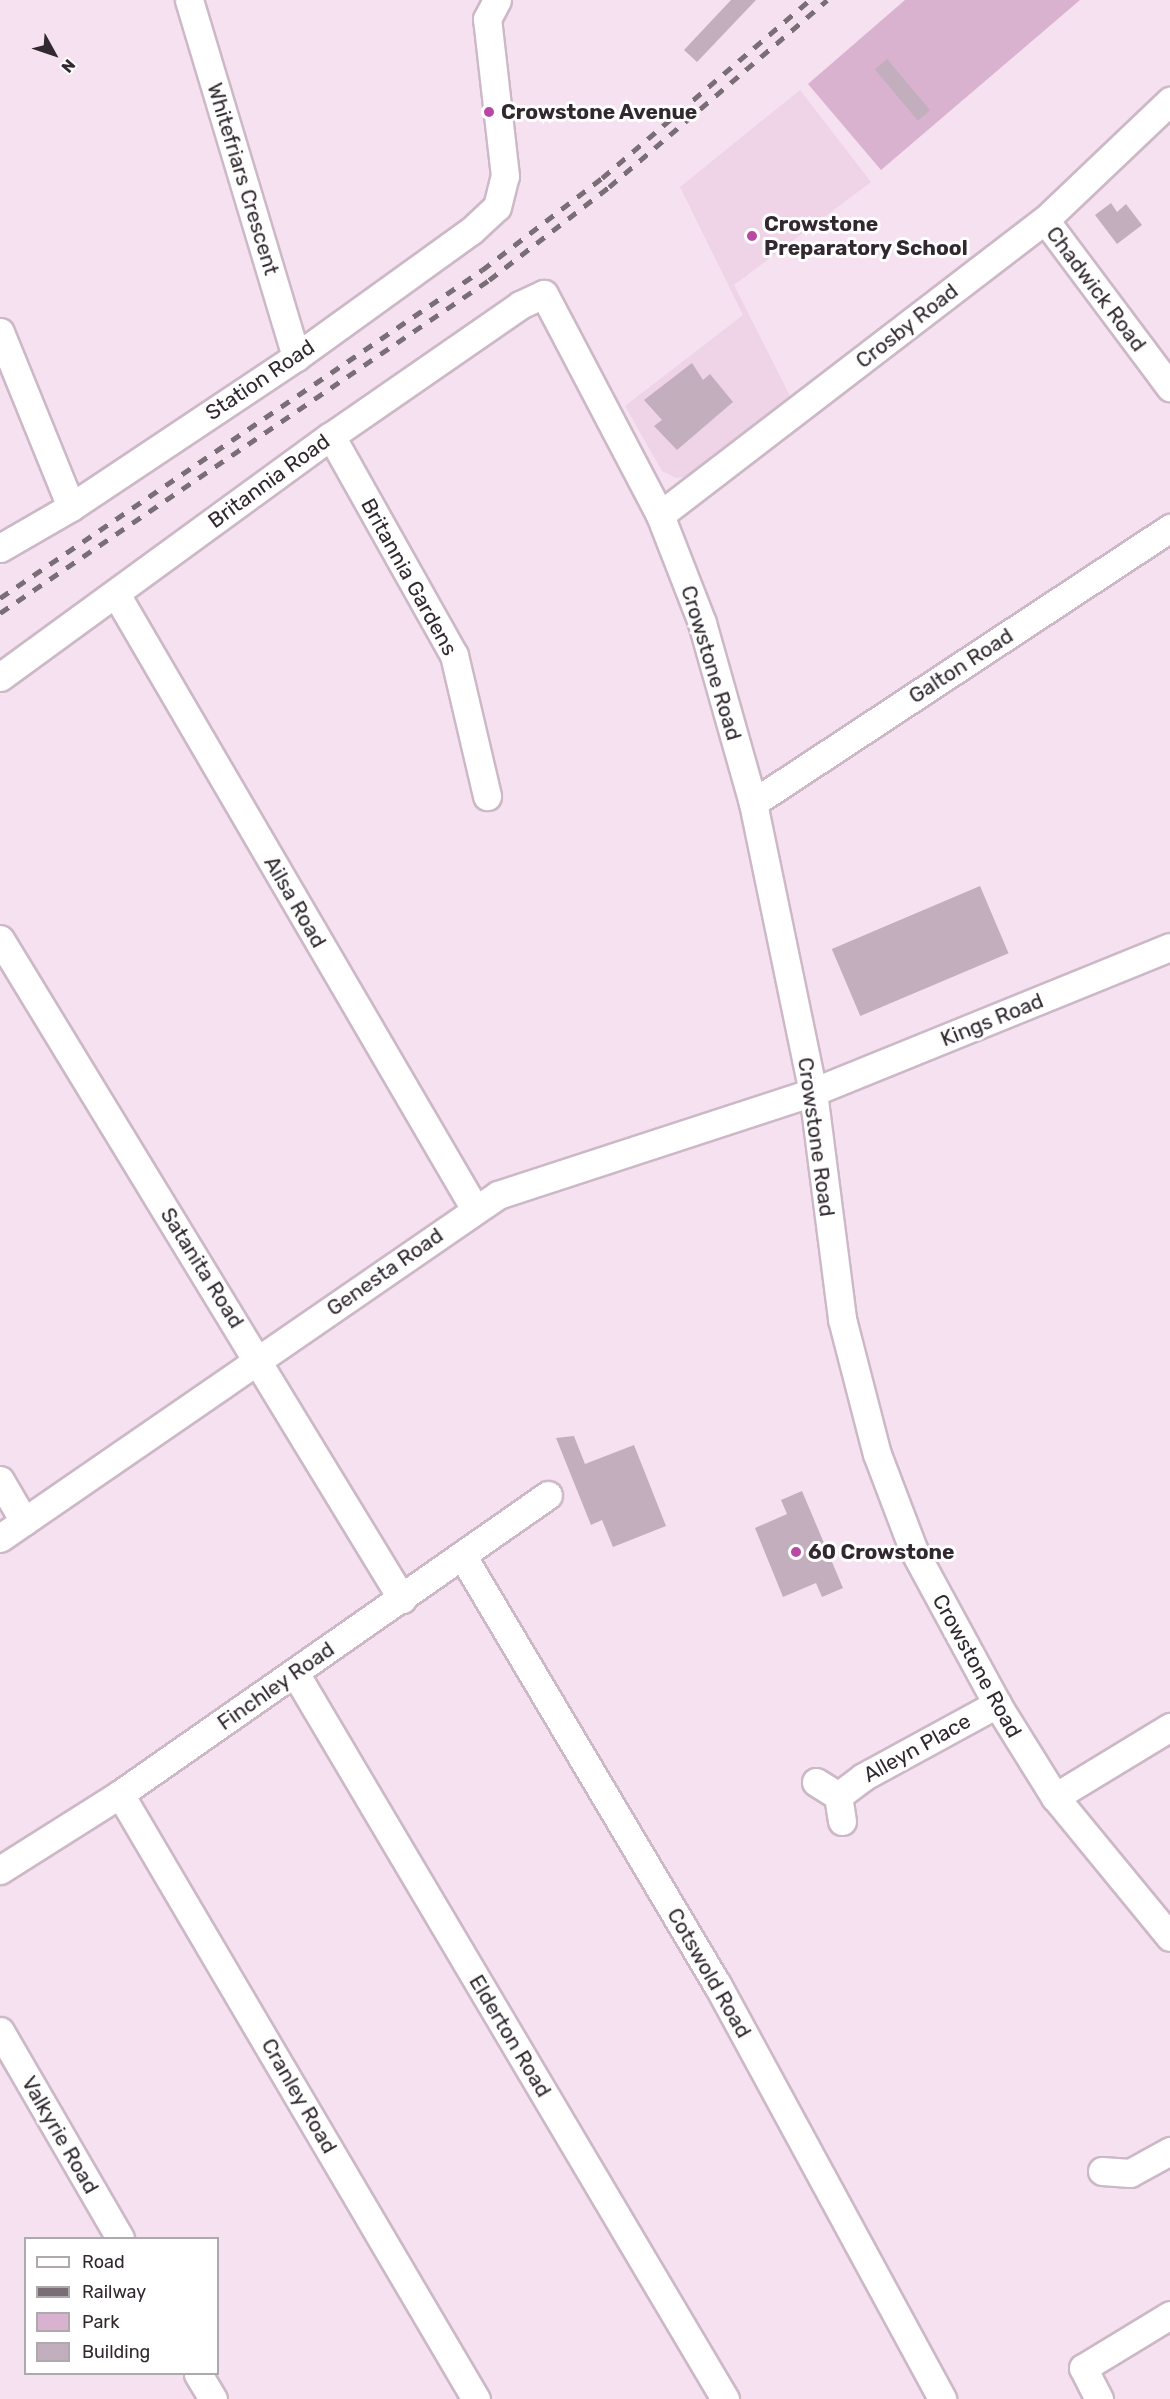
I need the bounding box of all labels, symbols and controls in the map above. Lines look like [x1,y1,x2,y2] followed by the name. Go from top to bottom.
[24,24,84,84] north arrow
[57,55,79,76] text: N
[202,80,284,278] street label: Whitefriars Crescent
[501,99,698,125] place label: Crowstone Avenue
[482,105,496,119] marker: Crowstone Avenue
[764,211,968,261] place label: Crowstone Preparatory School
[1041,221,1151,357] street label: Chadwick Road
[745,229,759,243] marker: Crowstone Preparatory School
[851,278,963,374] street label: Crosby Road
[201,334,319,426] street label: Station Road
[203,429,335,533] street label: Britannia Road
[355,494,463,660] street label: Britannia Gardens
[675,583,747,743] street label: Crowstone Road
[904,623,1018,709] street label: Galton Road
[259,852,331,952] street label: Ailsa Road
[937,988,1047,1052] street label: Kings Road
[792,1056,840,1218] street label: Crowstone Road
[155,1203,249,1333] street label: Satanita Road
[322,1223,448,1321] street label: Genesta Road
[808,1539,955,1565] place label: 60 Crowstone
[789,1545,803,1559] marker: 60 Crowstone
[927,1590,1027,1742] street label: Crowstone Road
[212,1636,340,1736] street label: Finchley Road
[859,1708,975,1788] street label: Alleyn Place
[662,1904,756,2042] street label: Cotswold Road
[464,1970,556,2102] street label: Elderton Road
[256,2034,342,2158] street label: Cranley Road
[16,2072,104,2198] street label: Valkyrie Road
[24,2237,219,2375] legend
[82,2251,125,2273] text: Road
[82,2281,146,2303] text: Railway
[82,2311,119,2333] text: Park
[82,2341,150,2363] text: Building

